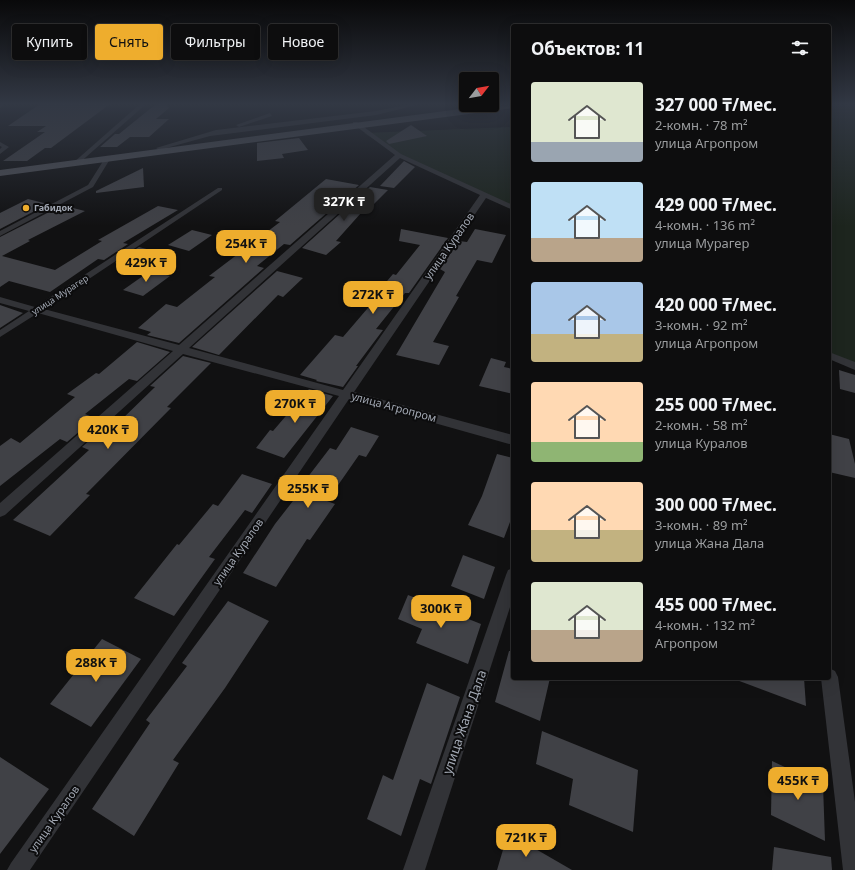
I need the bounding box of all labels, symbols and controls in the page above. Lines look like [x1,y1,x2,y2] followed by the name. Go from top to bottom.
[12,24,87,60] chip: Купить
[95,24,163,60] chip: Снять
[171,24,260,60] chip: Фильтры
[268,24,338,60] chip: Новое
[531,37,644,60] text: Объектов: 11
[789,37,811,59] icon: filters
[459,72,499,112] north arrow
[459,72,499,112] map controls
[655,93,777,116] text: 327 000 ₸/мес.
[563,98,611,146] icon: home
[655,116,748,134] text: 2-комн. · 78 m²
[655,134,758,152] text: улица Агропром
[311,188,377,222] pin: 327K ₸
[323,192,365,210] text: 327K ₸
[655,193,777,216] text: 429 000 ₸/мес.
[563,198,611,246] icon: home
[34,201,73,214] place label: Габидок
[21,203,31,213] marker: Габидок
[420,209,477,282] street label: улица Куралов
[655,216,755,234] text: 4-комн. · 136 m²
[213,230,279,264] pin: 254K ₸
[225,234,267,252] text: 254K ₸
[655,234,749,252] text: улица Мурагер
[113,249,179,283] pin: 429K ₸
[125,253,167,271] text: 429K ₸
[29,271,91,318] street label: улица Мурагер
[340,281,406,315] pin: 272K ₸
[352,285,394,303] text: 272K ₸
[655,293,777,316] text: 420 000 ₸/мес.
[563,298,611,346] icon: home
[655,316,748,334] text: 3-комн. · 92 m²
[655,334,758,352] text: улица Агропром
[350,388,438,425] street label: улица Агропром
[262,390,328,424] pin: 270K ₸
[655,393,777,416] text: 255 000 ₸/мес.
[274,394,316,412] text: 270K ₸
[563,398,611,446] icon: home
[75,416,141,450] pin: 420K ₸
[655,416,748,434] text: 2-комн. · 58 m²
[87,420,129,438] text: 420K ₸
[655,434,748,452] text: улица Куралов
[275,475,341,509] pin: 255K ₸
[287,479,329,497] text: 255K ₸
[655,493,777,516] text: 300 000 ₸/мес.
[563,498,611,546] icon: home
[209,515,266,588] street label: улица Куралов
[655,516,748,534] text: 3-комн. · 89 m²
[655,534,764,552] text: улица Жана Дала
[655,593,777,616] text: 455 000 ₸/мес.
[408,595,474,629] pin: 300K ₸
[563,598,611,646] icon: home
[420,599,462,617] text: 300K ₸
[655,616,755,634] text: 4-комн. · 132 m²
[655,634,718,652] text: Агропром
[63,649,129,683] pin: 288K ₸
[75,653,117,671] text: 288K ₸
[438,667,490,777] street label: улица Жана Дала
[765,767,831,801] pin: 455K ₸
[777,771,819,789] text: 455K ₸
[25,782,82,855] street label: улица Куралов
[493,824,559,858] pin: 721K ₸
[505,828,547,846] text: 721K ₸

